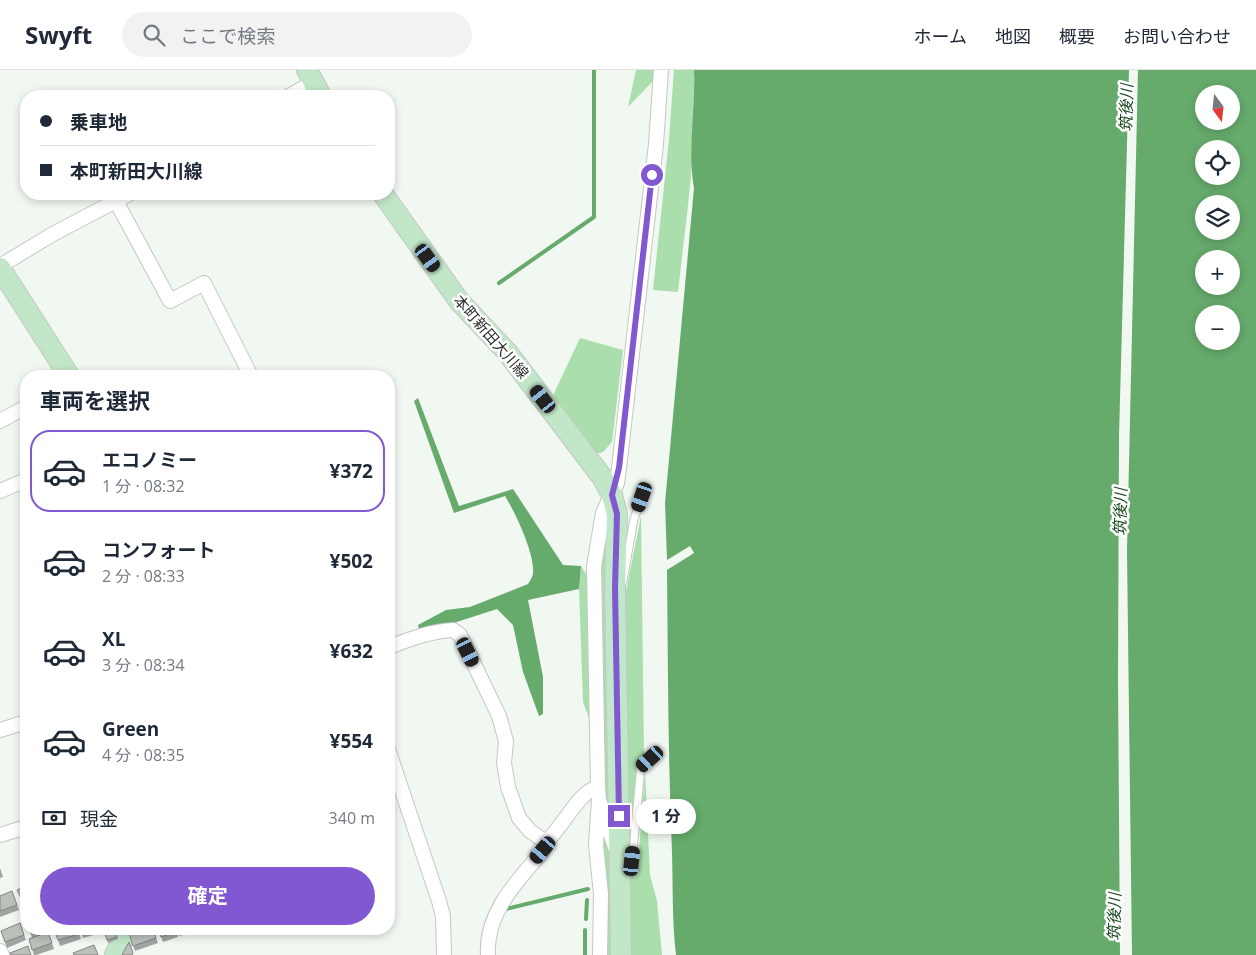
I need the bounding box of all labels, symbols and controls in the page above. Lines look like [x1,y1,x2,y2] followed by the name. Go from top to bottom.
[122,12,472,57] search box
[25,18,92,51] text: Swyft
[140,21,168,49] icon: search
[180,23,275,49] text: ここで検索
[914,24,967,48] text: ホーム
[995,24,1031,48] text: 地図
[1059,24,1095,48] text: 概要
[1123,24,1231,48] text: お問い合わせ
[1115,82,1137,132] water label: 筑後川
[1195,85,1240,130] north arrow
[1195,85,1240,350] map controls
[70,109,127,135] text: 乗車地
[1195,140,1240,185] button: locate
[70,158,203,184] text: 本町新田大川線
[641,164,663,186] route start
[1195,195,1240,240] button: layers
[413,241,442,275] car
[1195,250,1240,295] button: +
[450,290,534,383] street label: 本町新田大川線
[1195,305,1240,350] button: −
[527,383,558,415] car
[40,385,150,415] text: 車両を選択
[102,447,197,473] text: エコノミー
[42,449,87,494] icon: car
[330,458,373,484] text: ¥372
[102,475,185,497] text: 1 分 · 08:32
[630,480,653,514] car
[1109,486,1131,536] water label: 筑後川
[102,537,215,563] text: コンフォート
[42,539,87,584] icon: car
[330,548,373,574] text: ¥502
[102,565,185,587] text: 2 分 · 08:33
[102,626,125,652] text: XL
[42,629,87,674] icon: car
[454,635,481,669] car
[330,638,373,664] text: ¥632
[102,654,185,676] text: 3 分 · 08:34
[102,716,159,742] text: Green
[42,719,87,764] icon: car
[330,728,373,754] text: ¥554
[633,743,666,775] car
[102,744,185,766] text: 4 分 · 08:35
[636,798,696,834] callout: 1 分
[40,804,68,832] icon: cash
[608,805,630,827] route end
[651,805,681,827] text: 1 分
[80,806,118,832] text: 現金
[329,807,375,829] text: 340 m
[527,834,558,866] car
[622,845,641,877] car
[40,867,375,925] button: 確定
[1103,891,1125,941] water label: 筑後川

